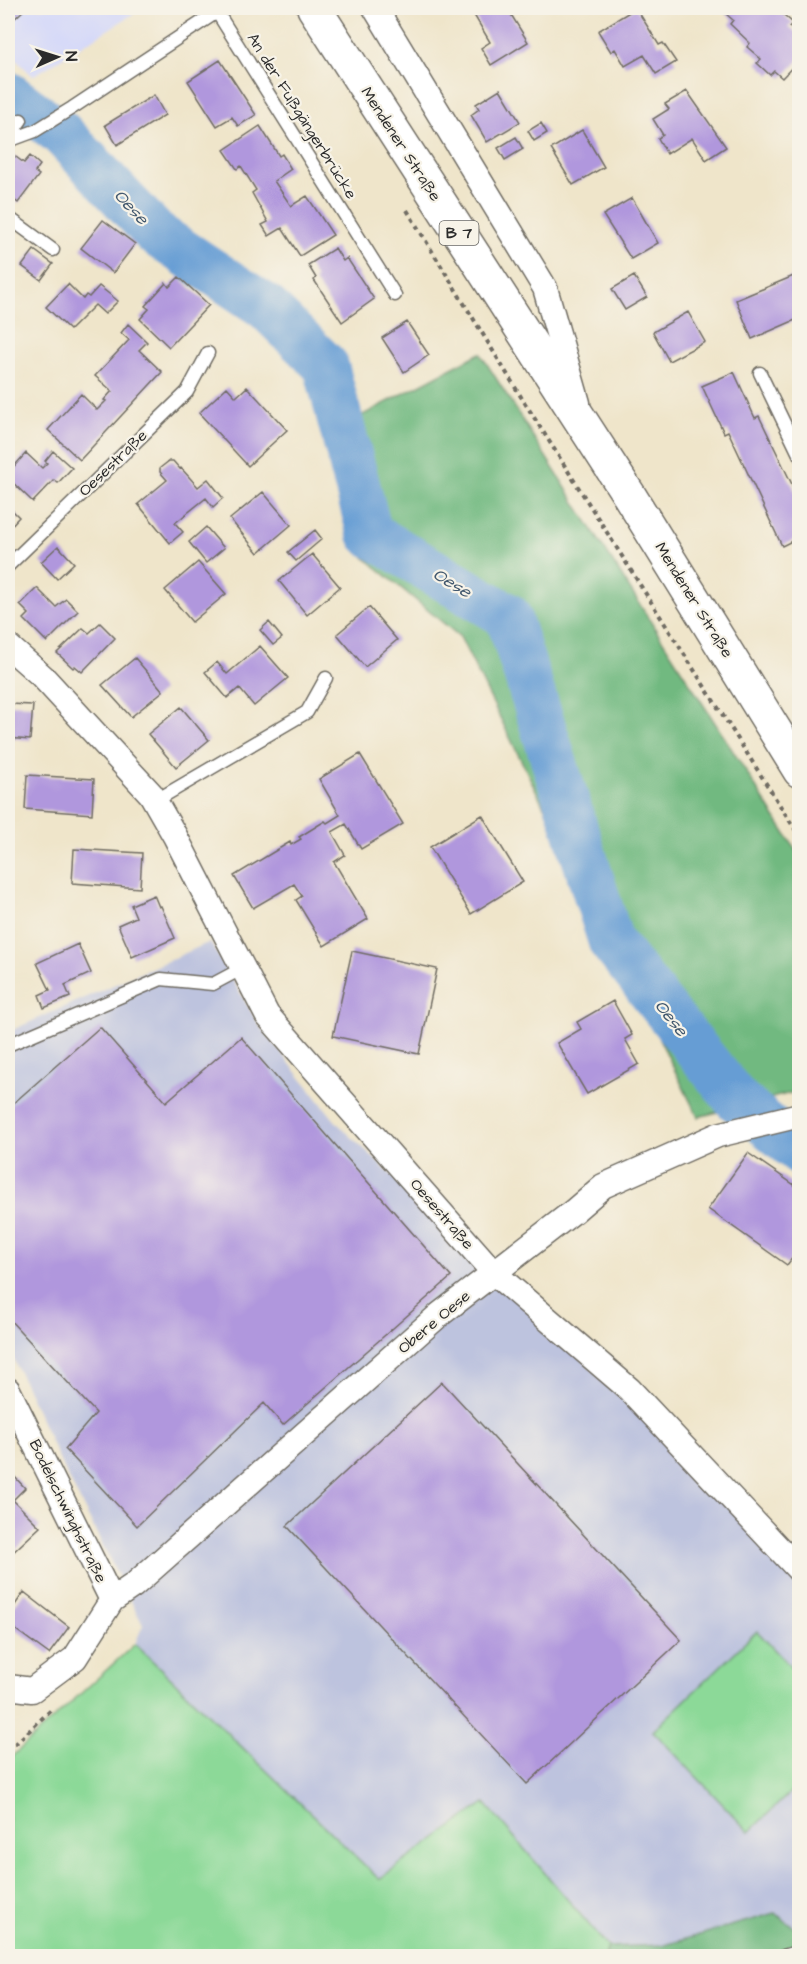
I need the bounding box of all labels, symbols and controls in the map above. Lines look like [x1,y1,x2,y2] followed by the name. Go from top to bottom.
[27,27,87,87] north arrow
[241,29,362,204] street label: An der Fußgängerbrücke
[60,51,82,62] text: N
[356,82,446,206] street label: Mendener Straße
[108,184,155,231] water label: Oese
[440,221,478,245] road number: B 7
[74,424,152,501] street label: Oesestraße
[650,538,739,662] street label: Mendener Straße
[428,562,477,605] water label: Oese
[649,994,694,1043] water label: Oese
[405,1174,479,1255] street label: Oesestraße
[393,1285,475,1359] street label: Obere Oese
[23,1436,112,1587] street label: Bodelschwinghstraße

